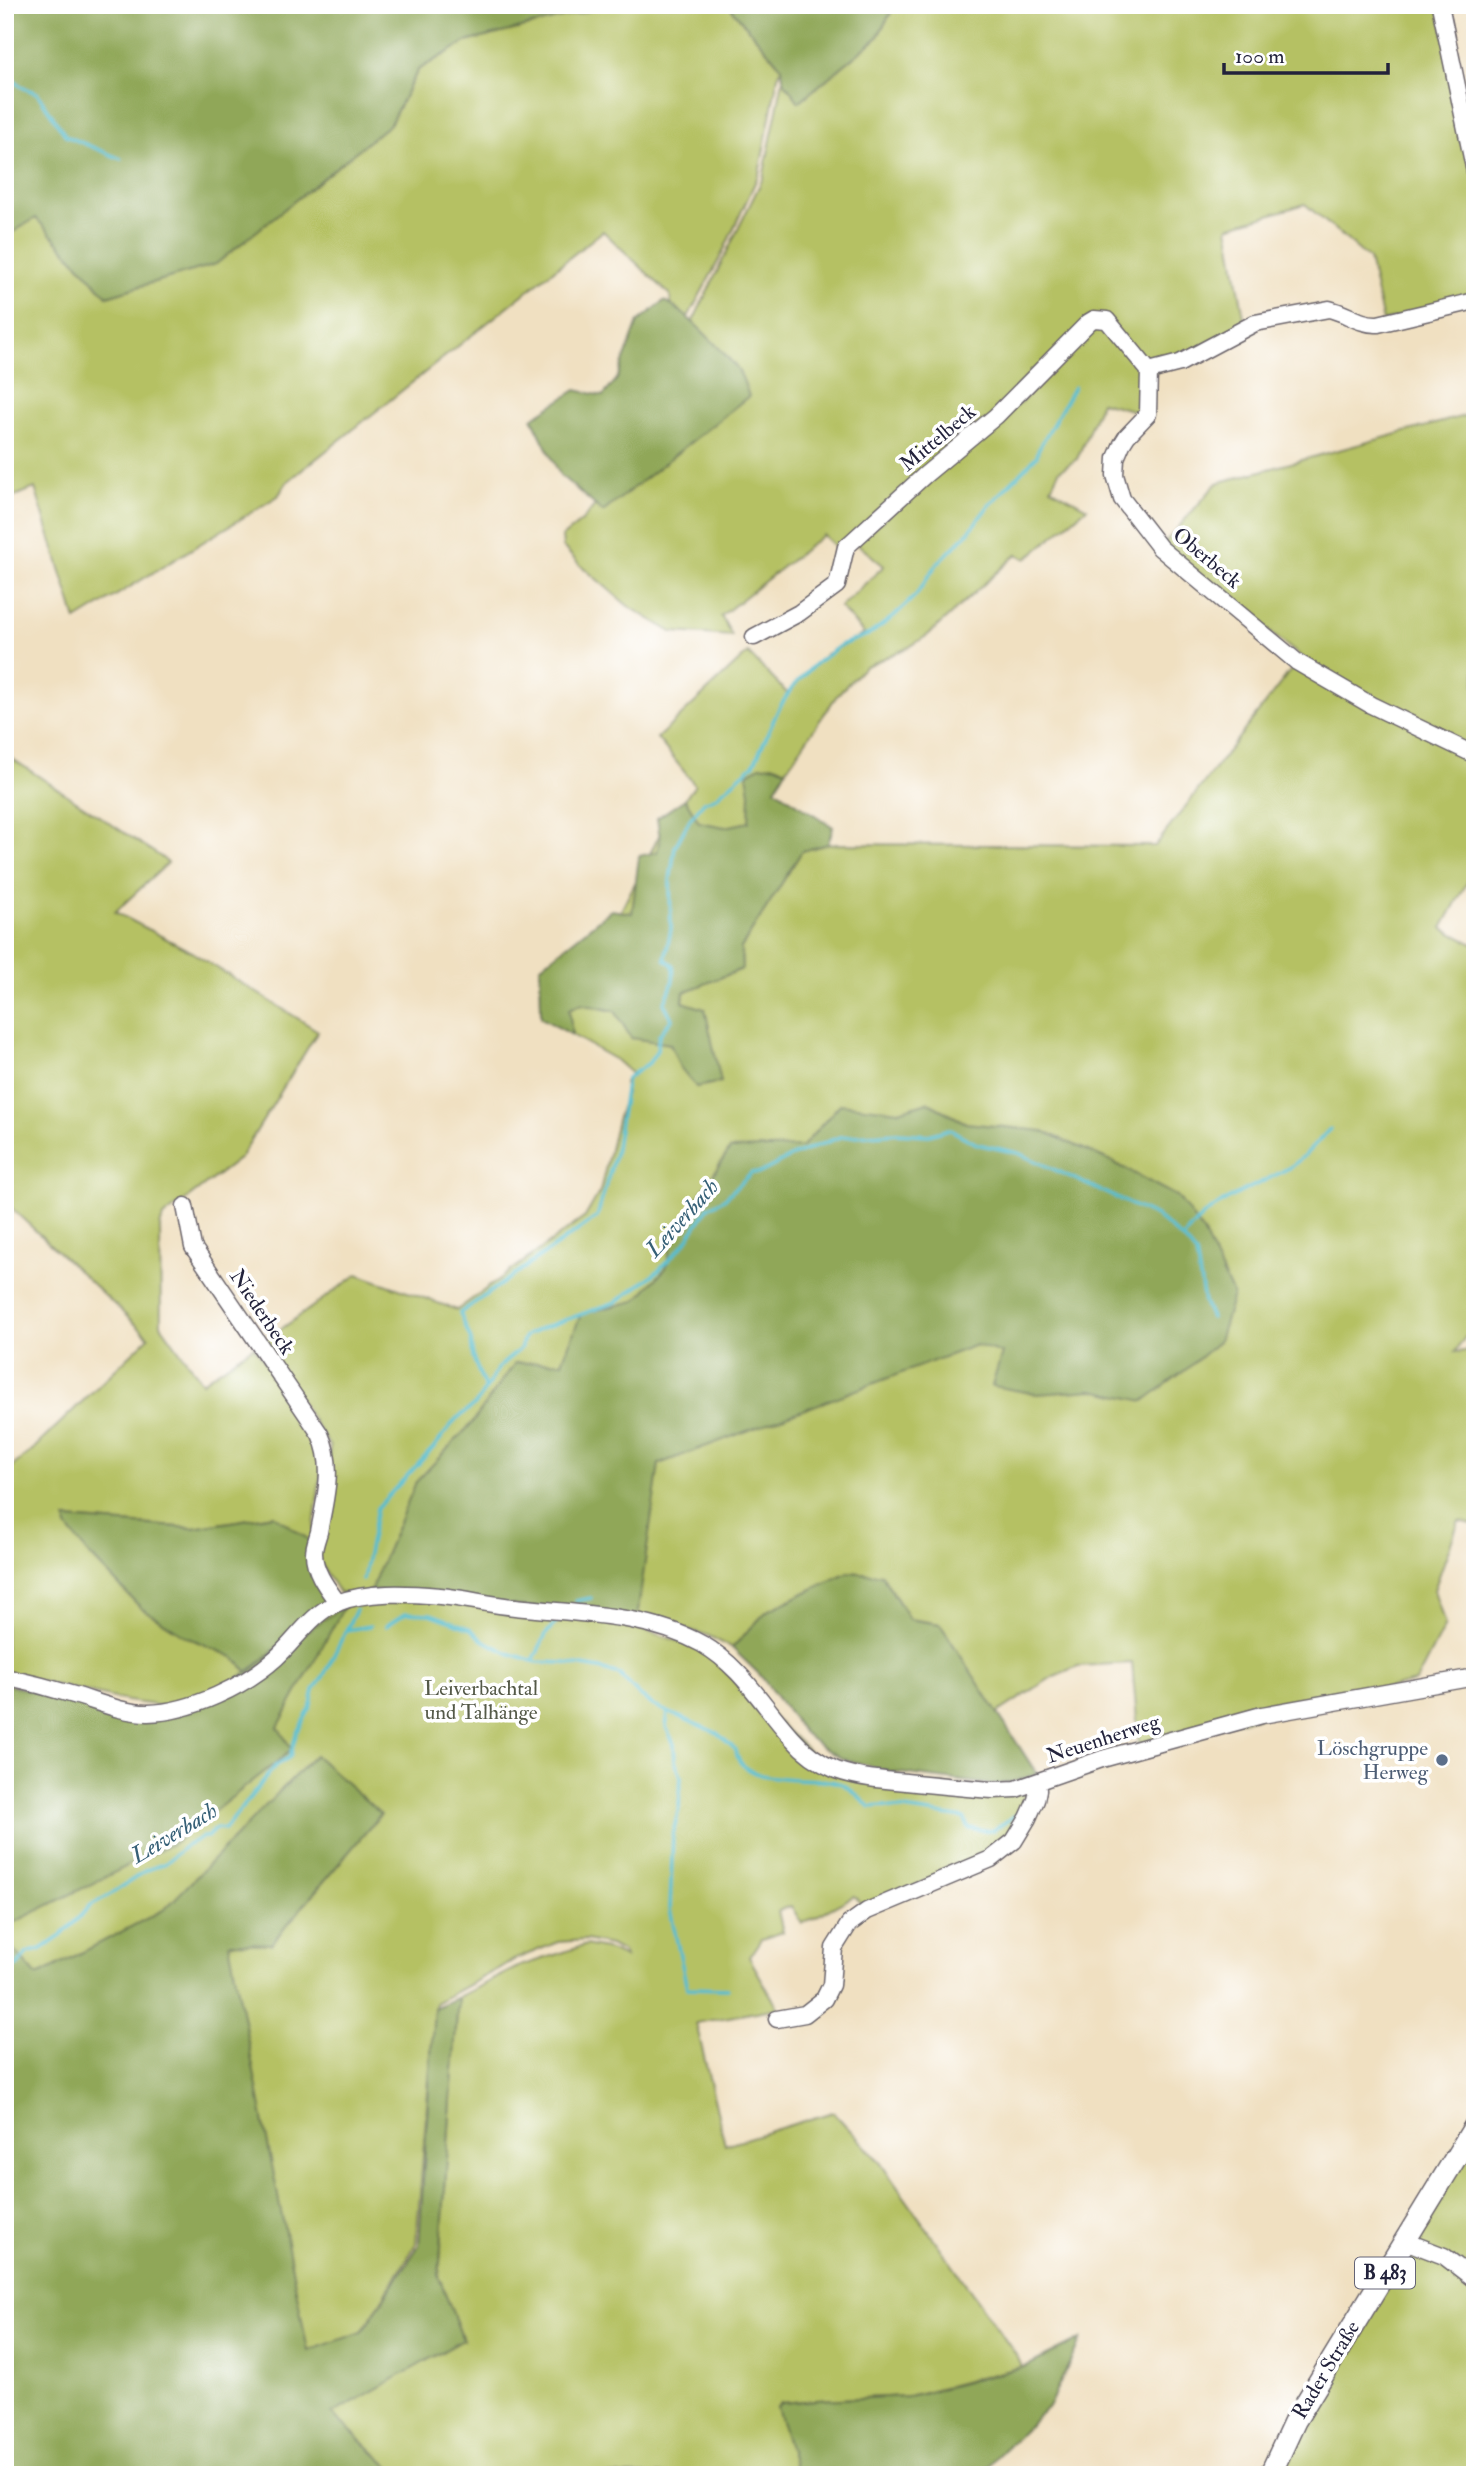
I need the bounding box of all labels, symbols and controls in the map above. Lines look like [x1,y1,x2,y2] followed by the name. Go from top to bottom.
[1224,32,1389,76] scale bar
[1235,43,1285,70] text: 100 m
[894,398,982,478] street label: Mittelbeck
[1167,521,1247,595] street label: Oberbeck
[638,1173,725,1264] water label: Leiverbach
[224,1264,300,1360] street label: Niederbeck
[424,1675,539,1726] park label: Leiverbachtal und Talhänge
[1043,1708,1164,1770] street label: Neuenherweg
[1317,1735,1429,1786] place label: Löschgruppe Herweg
[1434,1752,1450,1768] marker: Löschgruppe Herweg
[125,1796,223,1871] water label: Leiverbach
[1355,2258,1415,2288] road number: B 483
[1286,2316,1366,2424] street label: Rader Straße

